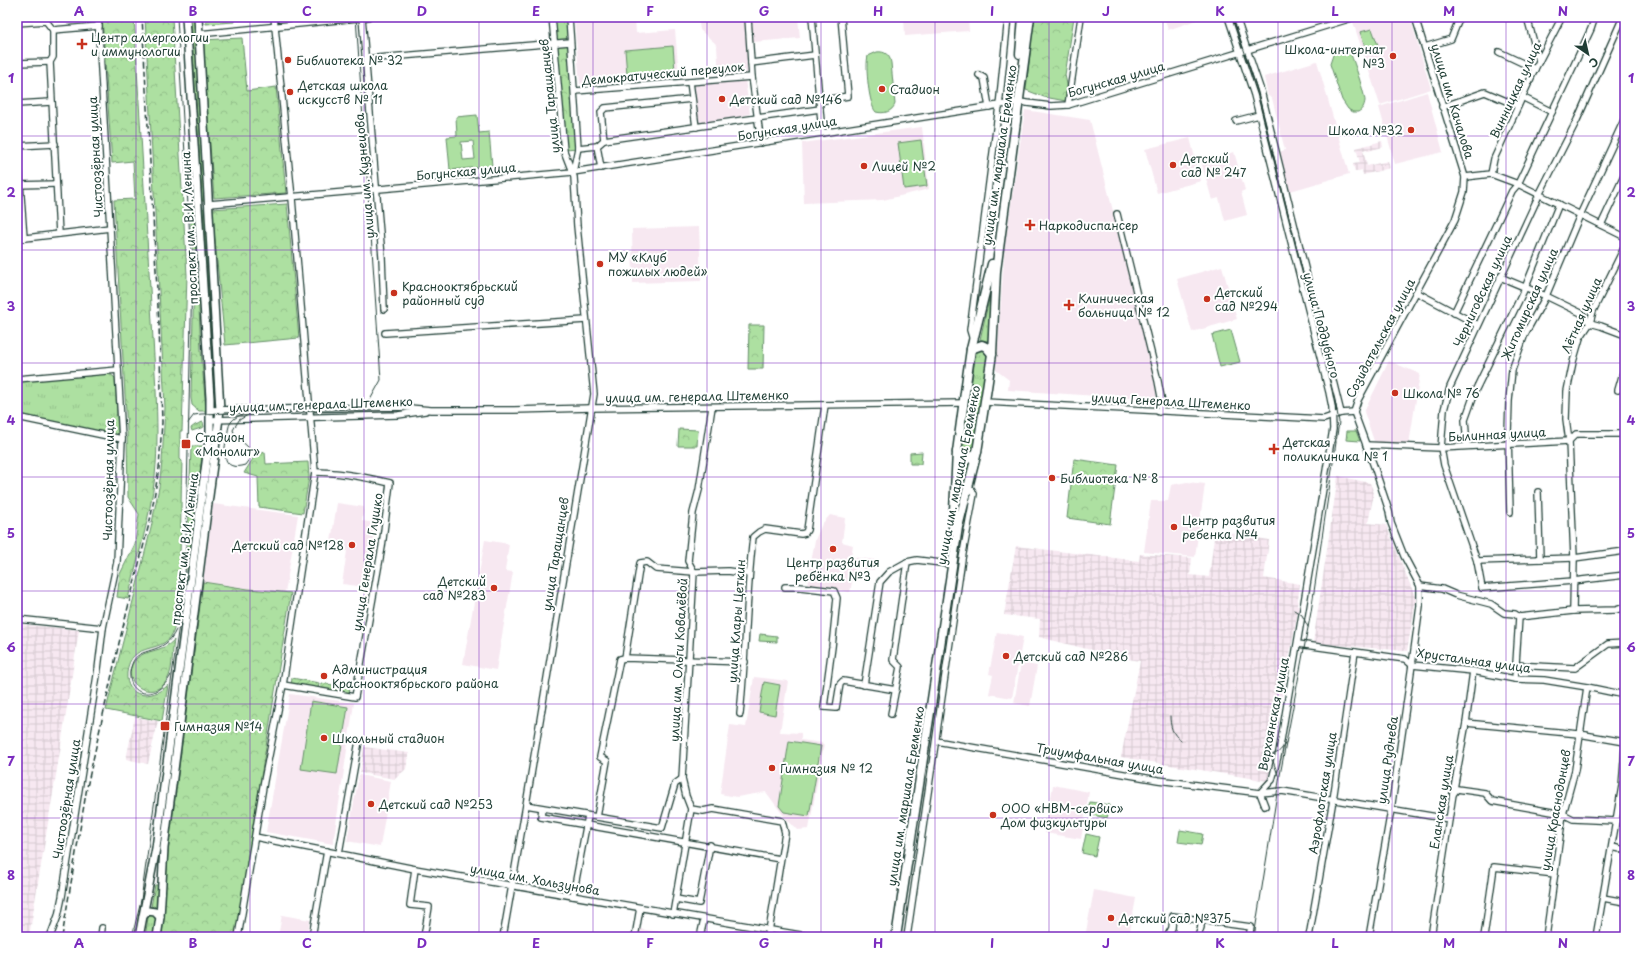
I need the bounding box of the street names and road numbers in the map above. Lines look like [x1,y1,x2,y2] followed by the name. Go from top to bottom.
[534,38,564,154] street label: улица Таращанцев
[1485,38,1545,141] street label: Винницкая улица
[1427,41,1479,161] street label: улица им. Качалова
[1065,56,1167,101] street label: Богунская улица
[580,57,746,89] street label: Демократический переулок
[977,63,1021,246] street label: улица им. маршала Еременко
[83,96,107,218] street label: Чистоозёрная улица
[736,111,838,145] street label: Богунская улица
[350,112,378,239] street label: улица им. Кузнецова
[176,151,202,305] street label: проспект им. В.И. Ленина
[415,158,517,184] street label: Богунская улица
[1448,232,1516,350] street label: Черниговская улица
[1496,245,1562,363] street label: Житомирская улица
[1299,270,1345,380] street label: улица Поддубного
[1556,274,1606,356] street label: Лётная улица
[1341,275,1419,401] street label: Созидательская улица
[932,384,984,566] street label: улица им. маршала Еременко
[605,385,789,407] street label: улица им. генерала Штеменко
[1091,388,1252,414] street label: улица Генерала Штеменко
[229,392,414,416] street label: улица им. генерала Штеменко
[98,419,118,541] street label: Чистоозёрная улица
[1448,422,1547,446] street label: Былинная улица
[166,471,202,626] street label: проспект им. В.И. Ленина
[347,491,387,632] street label: улица Генерала Глушко
[537,496,573,612] street label: улица Таращанцев
[723,558,749,684] street label: улица Клары Цеткин
[665,578,691,742] street label: улица им. Ольги Ковалёвой
[1416,643,1532,677] street label: Хрустальная улица
[1253,655,1293,772] street label: Верхоянская улица
[882,704,928,887] street label: улица им. маршала Еременко
[1372,714,1402,805] street label: улица Руднева
[1303,730,1341,855] street label: Аэрофлотская улица
[48,737,84,860] street label: Чистоозёрная улица
[1035,738,1165,778] street label: Триумфальная улица
[1535,748,1575,872] street label: улица Краснодонцев
[1425,753,1457,850] street label: Еланская улица
[469,859,602,899] street label: улица им. Хользунова

